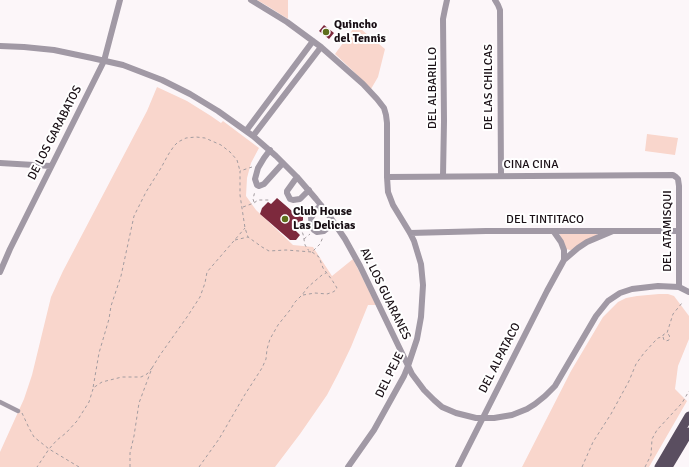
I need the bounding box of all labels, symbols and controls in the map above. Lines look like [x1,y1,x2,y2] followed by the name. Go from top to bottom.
[334,18,386,46] place label: Quincho del Tennis
[321,27,331,37] marker: Quincho del Tennis
[482,44,496,130] street label: DE LAS CHILCAS
[426,47,440,129] street label: DEL ALBARILLO
[25,83,85,183] street label: DE LOS GARABATOS
[503,158,559,172] street label: CINA CINA
[661,190,675,272] street label: DEL ATAMISQUI
[293,205,355,233] place label: Club House Las Delicias
[506,213,584,227] street label: DEL TINTITACO
[280,214,290,224] marker: Club House Las Delicias
[357,246,413,342] street label: AV. LOS GUARANES
[476,320,524,396] street label: DEL ALPATACO
[373,350,407,400] street label: DEL PEJE

